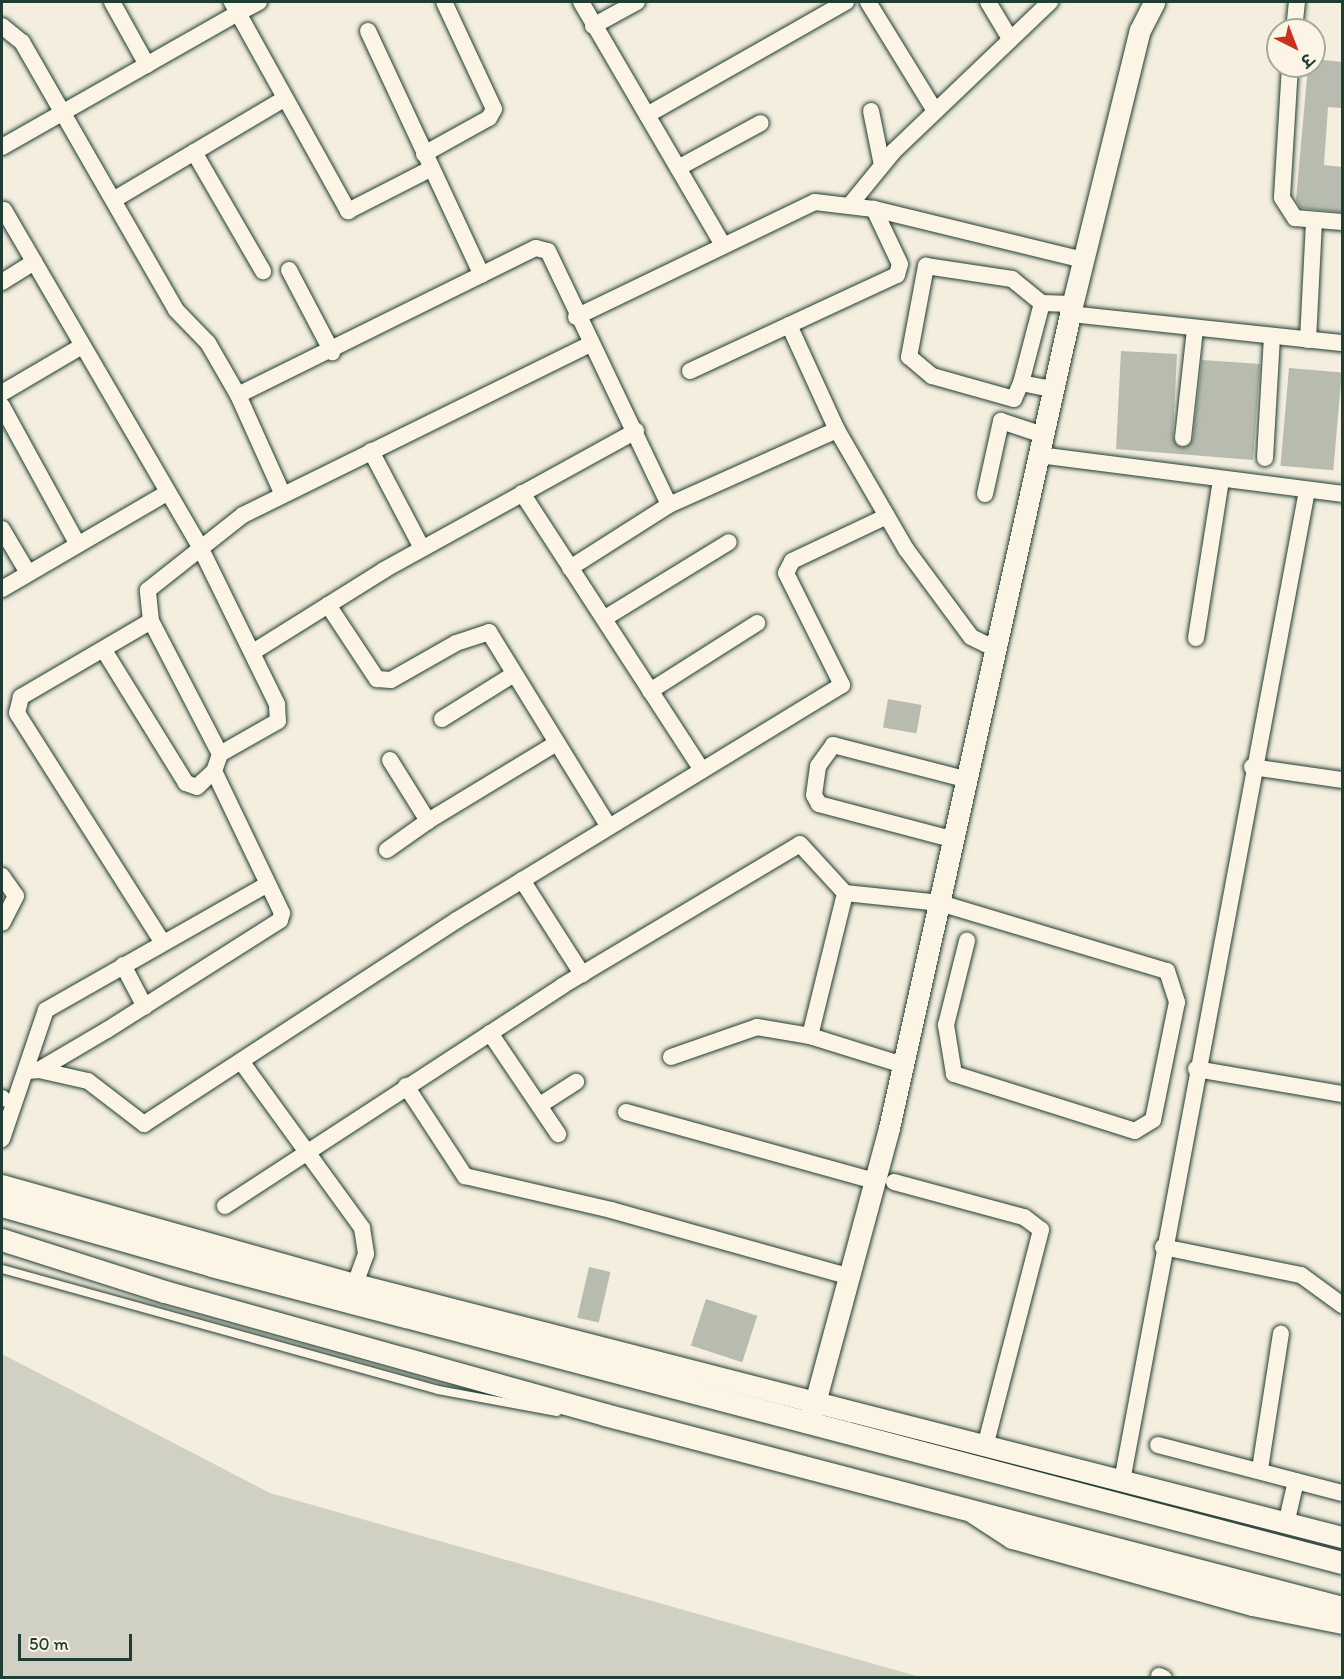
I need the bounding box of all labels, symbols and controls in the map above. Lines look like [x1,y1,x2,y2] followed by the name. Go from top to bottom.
[1266,18,1326,78] north arrow
[1297,50,1317,71] text: उ
[21,1622,135,1660] scale bar
[29,1633,69,1655] text: 50 m

